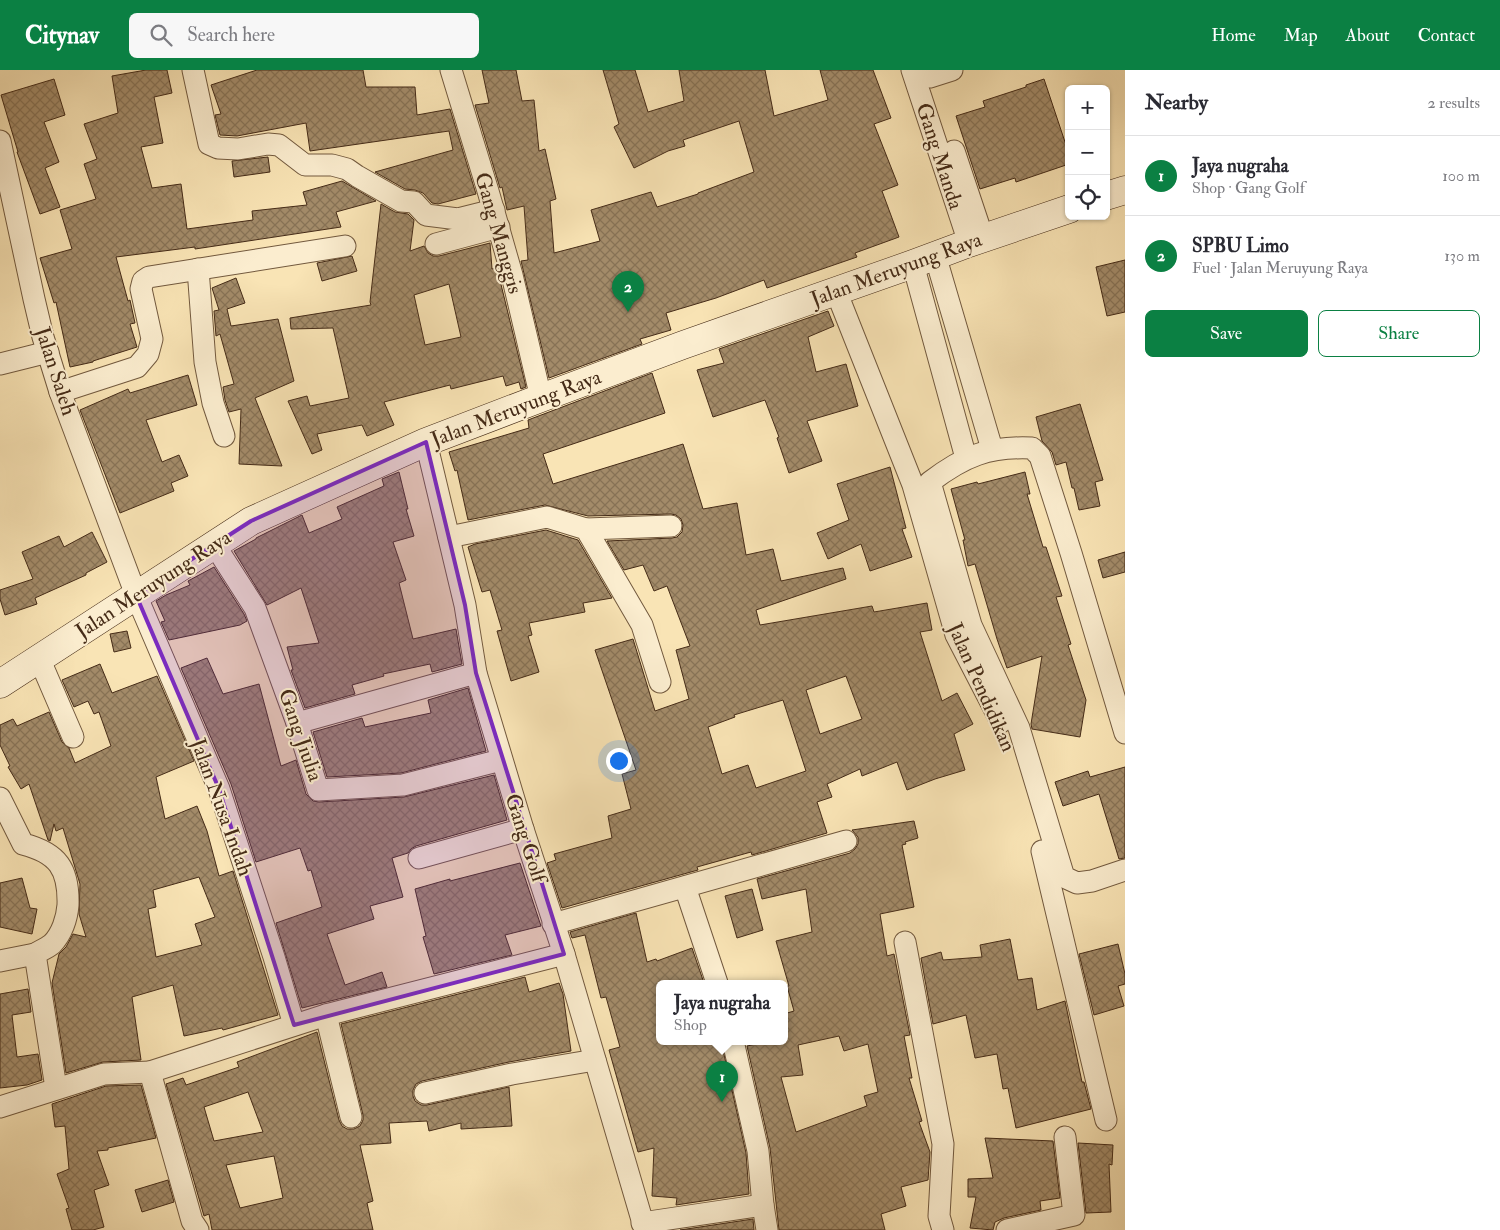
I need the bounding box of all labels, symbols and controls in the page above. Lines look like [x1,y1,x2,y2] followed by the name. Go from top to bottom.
[129,13,479,58] search box
[25,20,99,51] text: Citynav
[147,21,175,49] icon: search
[187,23,275,47] text: Search here
[1211,24,1256,47] text: Home
[1284,24,1318,47] text: Map
[1346,24,1390,47] text: About
[1418,24,1475,47] text: Contact
[1065,85,1110,220] map controls
[1065,85,1110,130] button: +
[1145,89,1208,116] text: Nearby
[1427,93,1480,113] text: 2 results
[910,99,970,213] street label: Gang Manda
[1065,130,1110,175] button: −
[1192,154,1289,178] text: Jaya nugraha
[1158,166,1164,186] text: 1
[1442,166,1480,186] text: 100 m
[468,169,529,297] street label: Gang Manggis
[1065,175,1110,220] button: locate
[1192,178,1305,198] text: Shop · Gang Golf
[806,226,986,313] street label: Jalan Meruyung Raya
[1192,234,1289,258] text: SPBU Limo
[1157,246,1165,266] text: 2
[1444,246,1480,266] text: 130 m
[1192,258,1368,278] text: Fuel · Jalan Meruyung Raya
[612,271,644,312] pin: 2
[1145,310,1308,357] button: Save
[1318,310,1480,357] button: Share
[28,323,82,419] street label: Jalan Saleh
[426,363,606,454] street label: Jalan Meruyung Raya
[69,524,237,645] street label: Jalan Meruyung Raya
[941,618,1022,756] street label: Jalan Pendidikan
[272,685,329,785] street label: Gang Jiulia
[184,734,259,880] street label: Jalan Nusa Indah
[606,748,632,774] your location
[499,790,554,889] street label: Gang Golf
[656,980,788,1045] popup
[674,991,770,1015] text: Jaya nugraha
[674,1015,707,1035] text: Shop
[706,1061,738,1102] pin: 1

